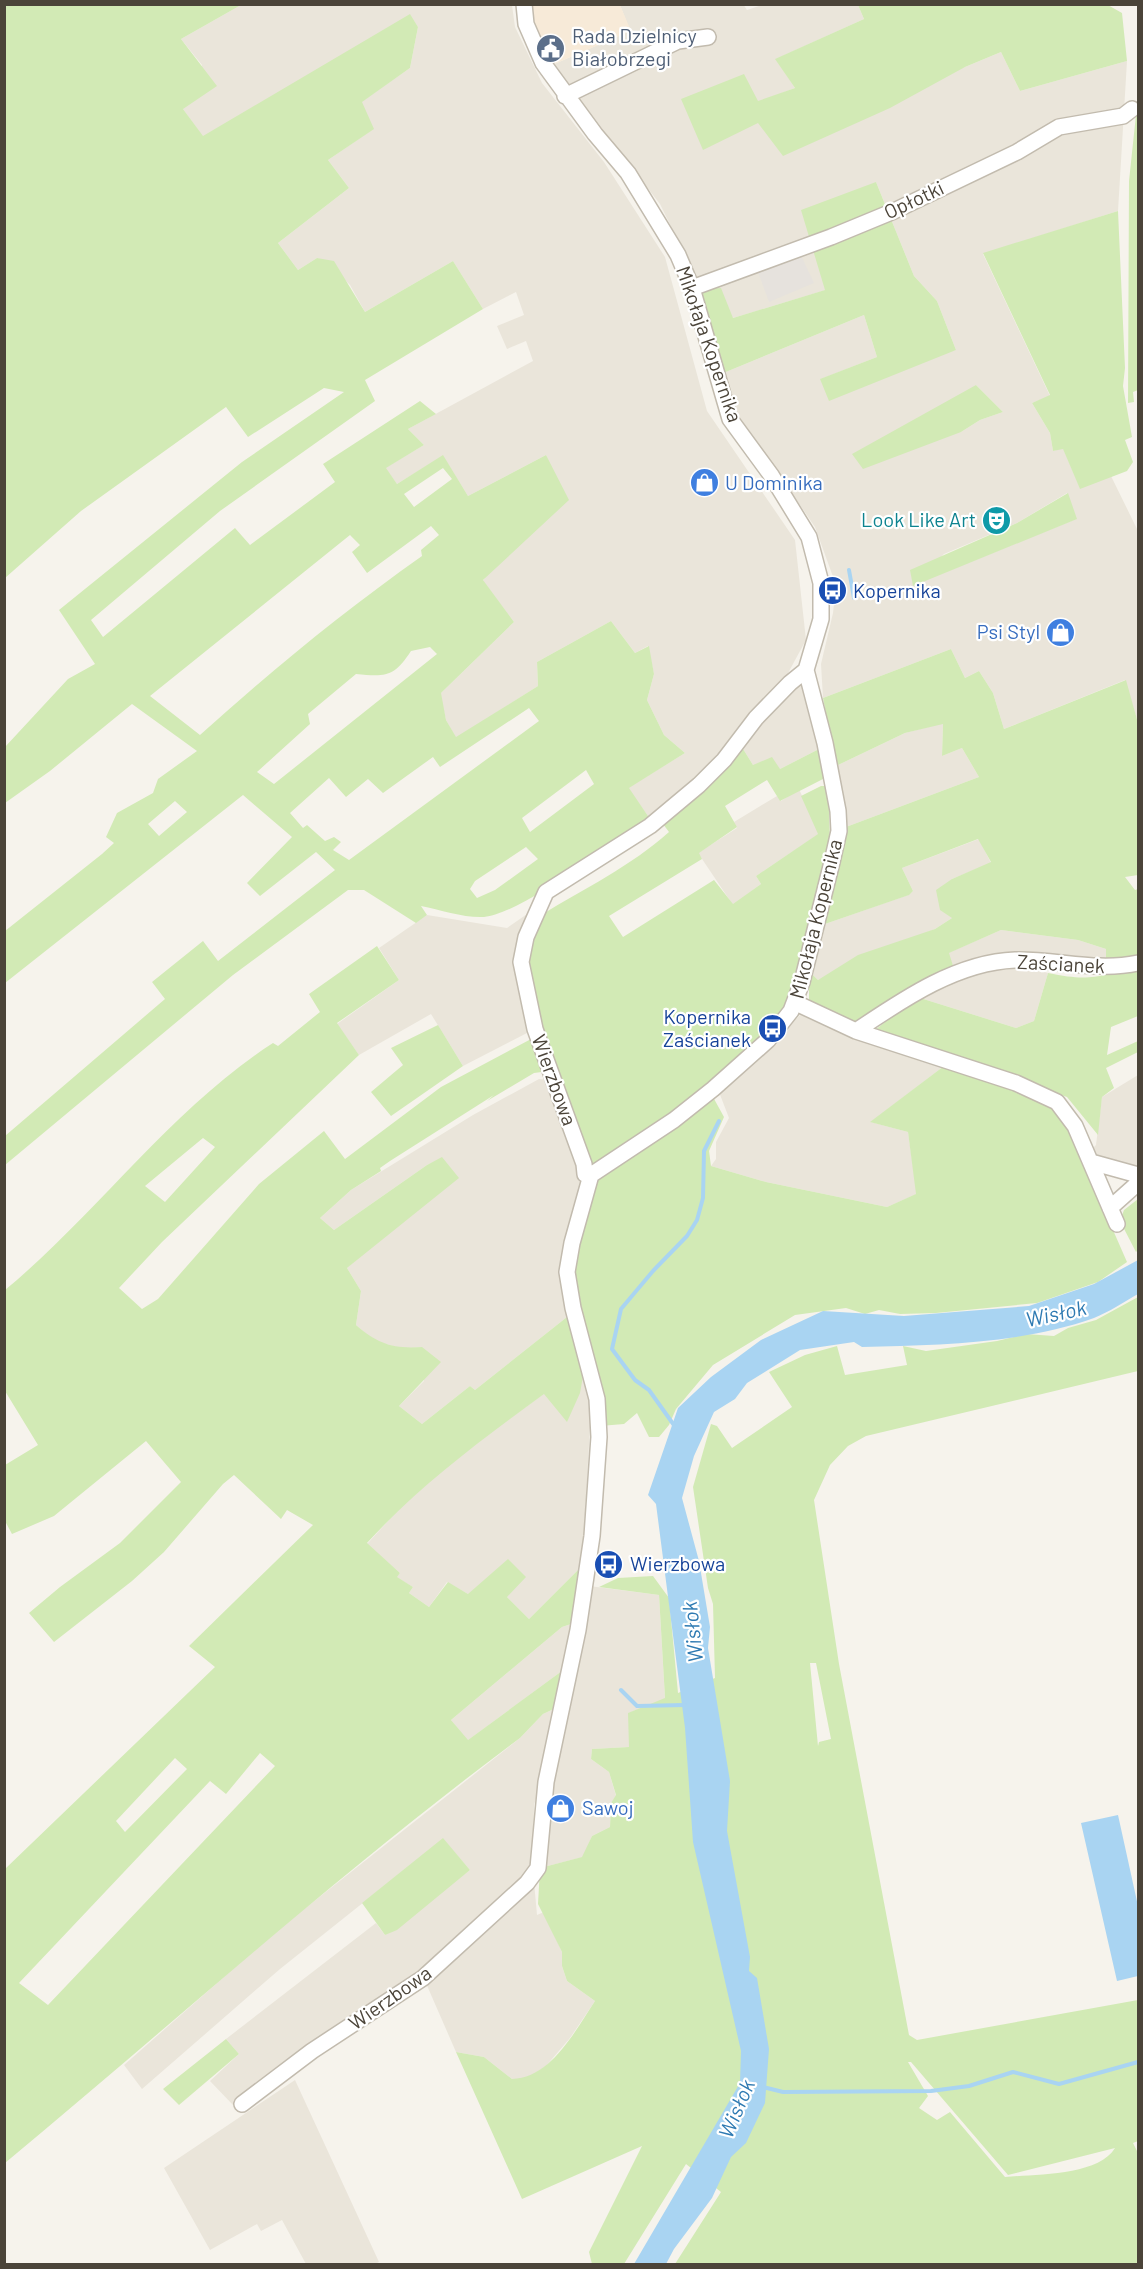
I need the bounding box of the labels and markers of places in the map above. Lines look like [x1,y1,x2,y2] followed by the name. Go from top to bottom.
[572,23,697,70] place label: Rada Dzielnicy Białobrzegi
[535,32,567,64] public building icon: Rada Dzielnicy Białobrzegi
[688,467,720,499] shop icon: U Dominika
[725,470,823,494] place label: U Dominika
[981,504,1013,536] theatre icon: Look Like Art
[861,507,976,531] place label: Look Like Art
[816,575,848,607] bus stop icon: Kopernika
[853,578,941,602] place label: Kopernika
[1045,616,1077,648] shop icon: Psi Styl
[977,619,1040,643] place label: Psi Styl
[663,1004,751,1051] place label: Kopernika Zaścianek
[756,1012,788,1044] bus stop icon: Kopernika Zaścianek
[593,1548,625,1580] bus stop icon: Wierzbowa
[630,1551,725,1575] place label: Wierzbowa
[545,1792,577,1824] shop icon: Sawoj
[582,1795,634,1819] place label: Sawoj

